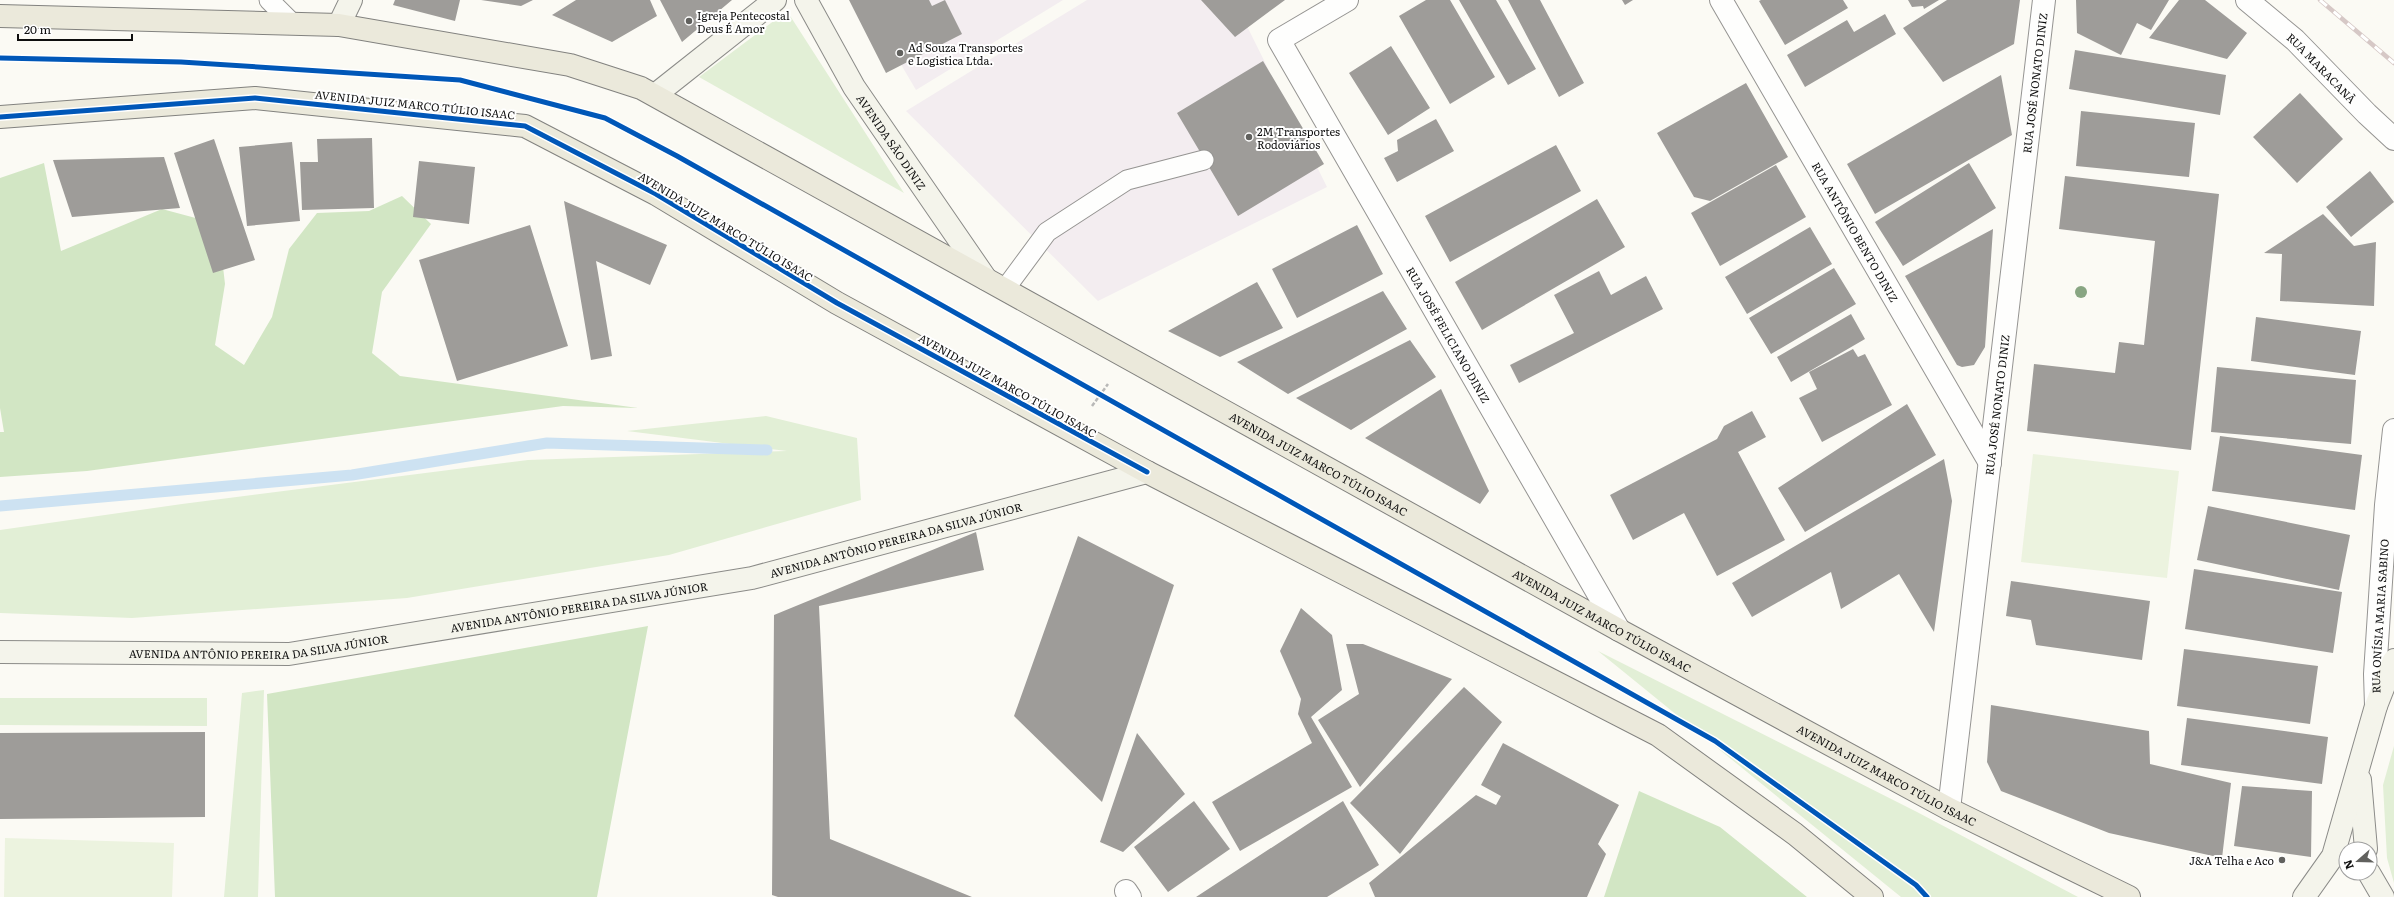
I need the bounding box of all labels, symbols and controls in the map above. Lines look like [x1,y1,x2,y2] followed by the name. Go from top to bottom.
[697,7,790,36] place label: Igreja Pentecostal Deus É Amor
[2018,12,2050,154] street label: RUA JOSÉ NONATO DINIZ
[18,16,132,42] scale bar
[684,16,694,26] marker: Igreja Pentecostal Deus É Amor
[24,20,51,38] text: 20 m
[2284,29,2360,107] street label: RUA MARACANÃ
[908,39,1023,68] place label: Ad Souza Transportes e Logistica Ltda.
[895,48,905,58] marker: Ad Souza Transportes e Logistica Ltda.
[314,86,516,123] street label: AVENIDA JUIZ MARCO TÚLIO ISAAC
[853,91,930,193] street label: AVENIDA SÃO DINIZ
[1257,123,1340,152] place label: 2M Transportes Rodoviários
[1244,132,1254,142] marker: 2M Transportes Rodoviários
[1809,159,1903,305] street label: RUA ANTÔNIO BENTO DINIZ
[636,167,817,285] street label: AVENIDA JUIZ MARCO TÚLIO ISAAC
[1403,263,1494,406] street label: RUA JOSÉ FELICIANO DINIZ
[916,329,1100,441] street label: AVENIDA JUIZ MARCO TÚLIO ISAAC
[1980,334,2013,476] street label: RUA JOSÉ NONATO DINIZ
[1227,408,1411,520] street label: AVENIDA JUIZ MARCO TÚLIO ISAAC
[768,498,1024,581] street label: AVENIDA ANTÔNIO PEREIRA DA SILVA JÚNIOR
[2367,538,2392,694] street label: RUA ONÍSIA MARIA SABINO
[1510,565,1695,676] street label: AVENIDA JUIZ MARCO TÚLIO ISAAC
[449,577,709,635] street label: AVENIDA ANTÔNIO PEREIRA DA SILVA JÚNIOR
[129,630,389,662] street label: AVENIDA ANTÔNIO PEREIRA DA SILVA JÚNIOR
[1794,720,1980,829] street label: AVENIDA JUIZ MARCO TÚLIO ISAAC
[2338,841,2378,881] north arrow
[2189,852,2274,868] place label: J&A Telha e Aco
[2277,855,2287,865] marker: J&A Telha e Aco
[2339,858,2357,872] text: N

